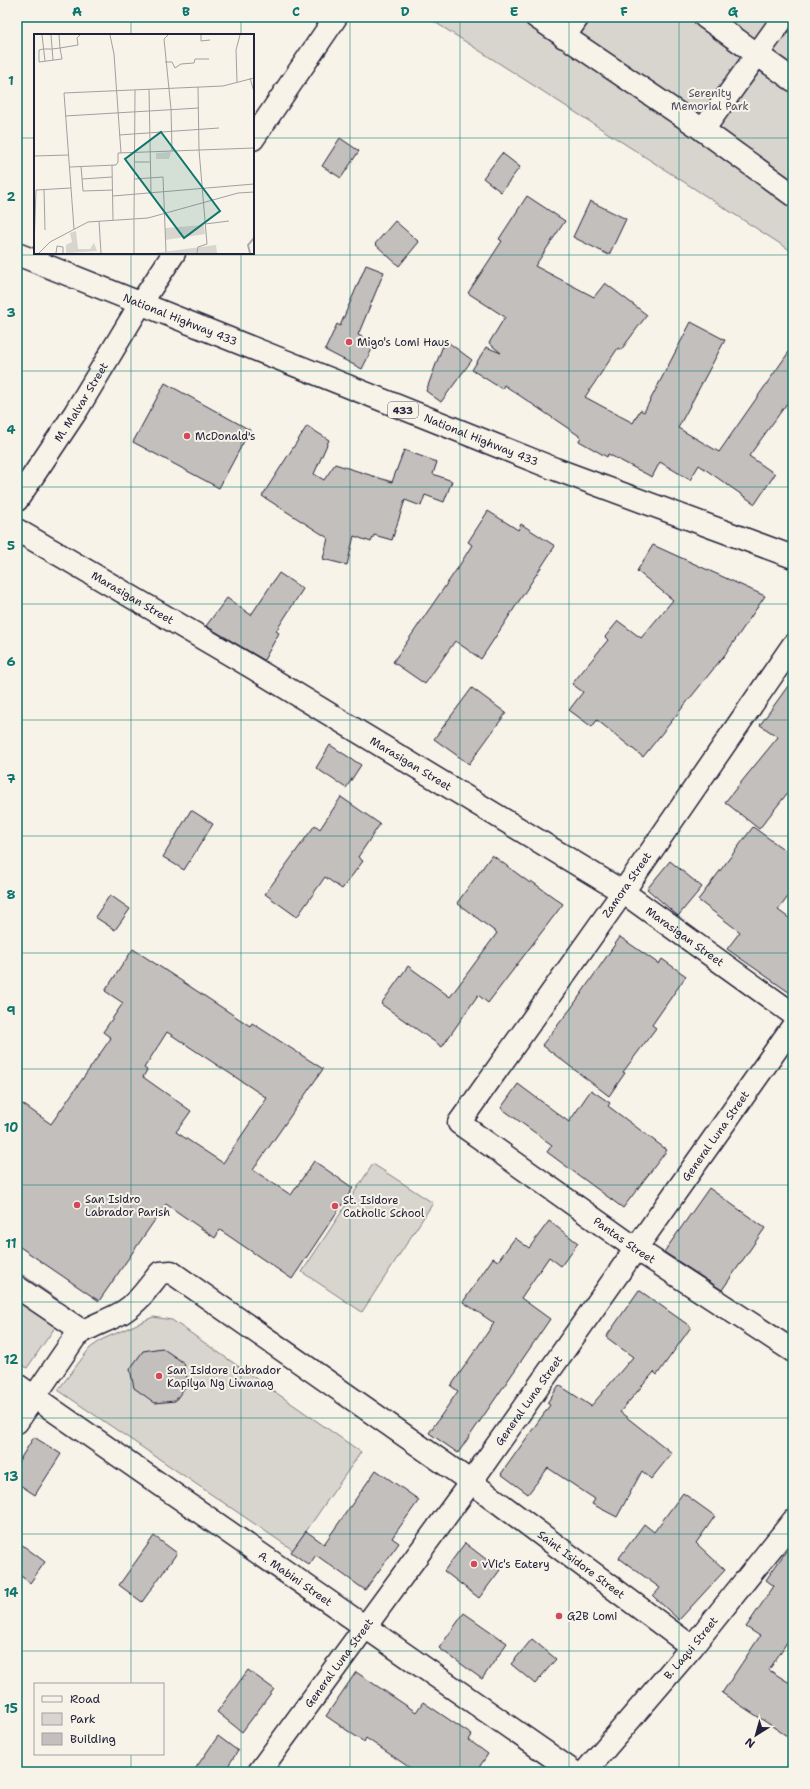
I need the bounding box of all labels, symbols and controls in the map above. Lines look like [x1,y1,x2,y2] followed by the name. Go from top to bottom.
[72,3,82,20] text: A
[182,3,190,20] text: B
[292,3,300,20] text: C
[400,3,410,20] text: D
[510,3,519,20] text: E
[620,3,628,20] text: F
[728,3,739,20] text: G
[34,34,254,254] inset map
[8,72,14,89] text: 1
[671,86,749,114] park label: Serenity Memorial Park
[6,188,16,205] text: 2
[121,290,240,349] street label: National Highway 433
[6,304,16,321] text: 3
[357,335,450,350] place label: Migo's Lomi Haus
[344,337,354,347] marker: Migo's Lomi Haus
[50,359,111,445] street label: M. Malvar Street
[388,402,418,418] road number: 433
[422,410,541,469] street label: National Highway 433
[6,421,16,438] text: 4
[195,429,255,444] place label: McDonald's
[182,431,192,441] marker: McDonald's
[7,537,15,554] text: 5
[89,568,177,628] street label: Marasigan Street
[6,653,16,670] text: 6
[367,733,455,794] street label: Marasigan Street
[6,770,16,787] text: 7
[599,849,655,921] street label: Zamora Street
[6,886,16,903] text: 8
[643,903,727,970] street label: Marasigan Street
[6,1002,16,1019] text: 9
[678,1088,753,1184] street label: General Luna Street
[4,1119,18,1136] text: 10
[85,1192,170,1220] place label: San Isidro Labrador Parish
[343,1193,425,1221] place label: St. Isidore Catholic School
[72,1200,82,1210] marker: San Isidro Labrador Parish
[330,1201,340,1211] marker: St. Isidore Catholic School
[591,1213,659,1267] street label: Pantas Street
[5,1235,17,1252] text: 11
[4,1351,18,1368] text: 12
[492,1352,566,1449] street label: General Luna Street
[167,1363,281,1391] place label: San Isidore Labrador Kapilya Ng Liwanag
[154,1371,164,1381] marker: San Isidore Labrador Kapilya Ng Liwanag
[4,1468,18,1485] text: 13
[535,1527,628,1602] street label: Saint Isidore Street
[255,1547,335,1609] street label: A. Mabini Street
[482,1557,550,1572] place label: vVic's Eatery
[469,1559,479,1569] marker: vVic's Eatery
[4,1584,18,1601] text: 14
[567,1609,617,1624] place label: G2B Lomi
[554,1611,564,1621] marker: G2B Lomi
[660,1613,721,1682] street label: B. Laqui Street
[301,1615,376,1711] street label: General Luna Street
[34,1683,164,1755] legend
[70,1691,101,1707] text: Road
[4,1700,18,1717] text: 15
[70,1711,96,1727] text: Park
[736,1715,776,1755] north arrow
[70,1731,116,1747] text: Building
[742,1734,758,1751] text: N

